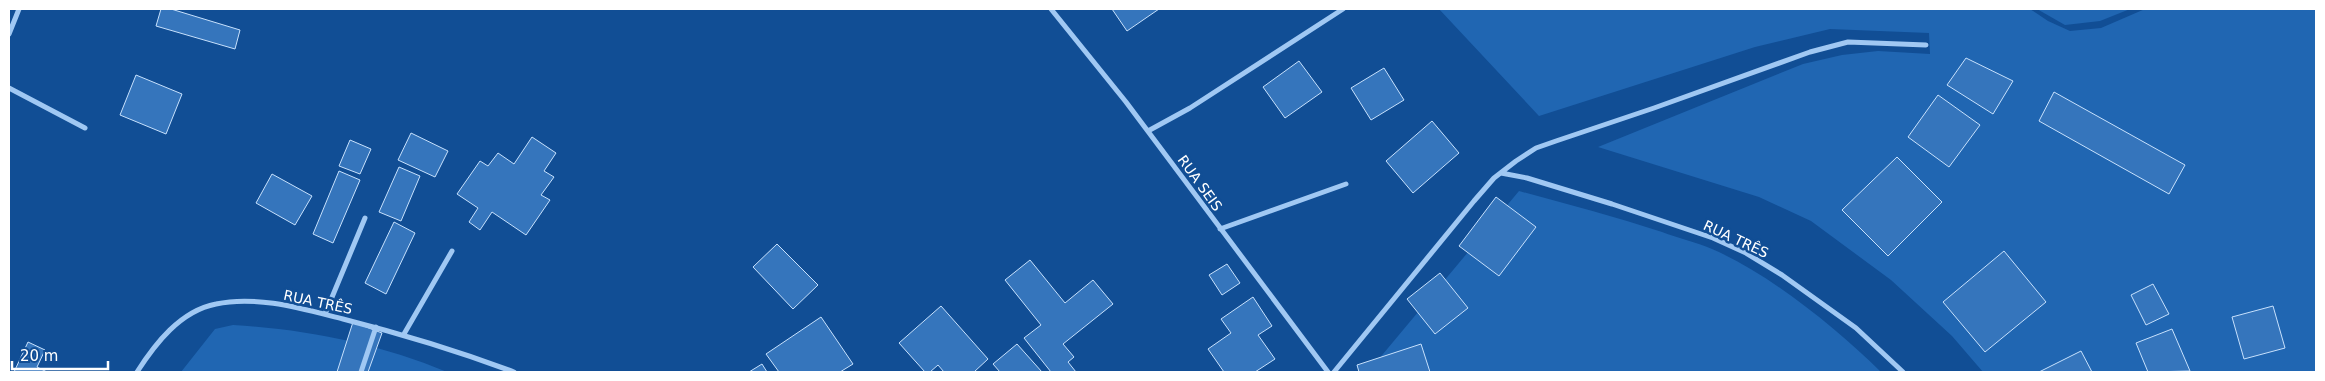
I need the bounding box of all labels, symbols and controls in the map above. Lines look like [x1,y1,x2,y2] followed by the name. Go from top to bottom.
[1174,152,1226,214] street label: RUA SEIS
[1701,216,1772,261] street label: RUA TRÊS
[282,286,354,317] street label: RUA TRÊS
[12,338,109,370] scale bar
[20,347,58,365] text: 20 m

